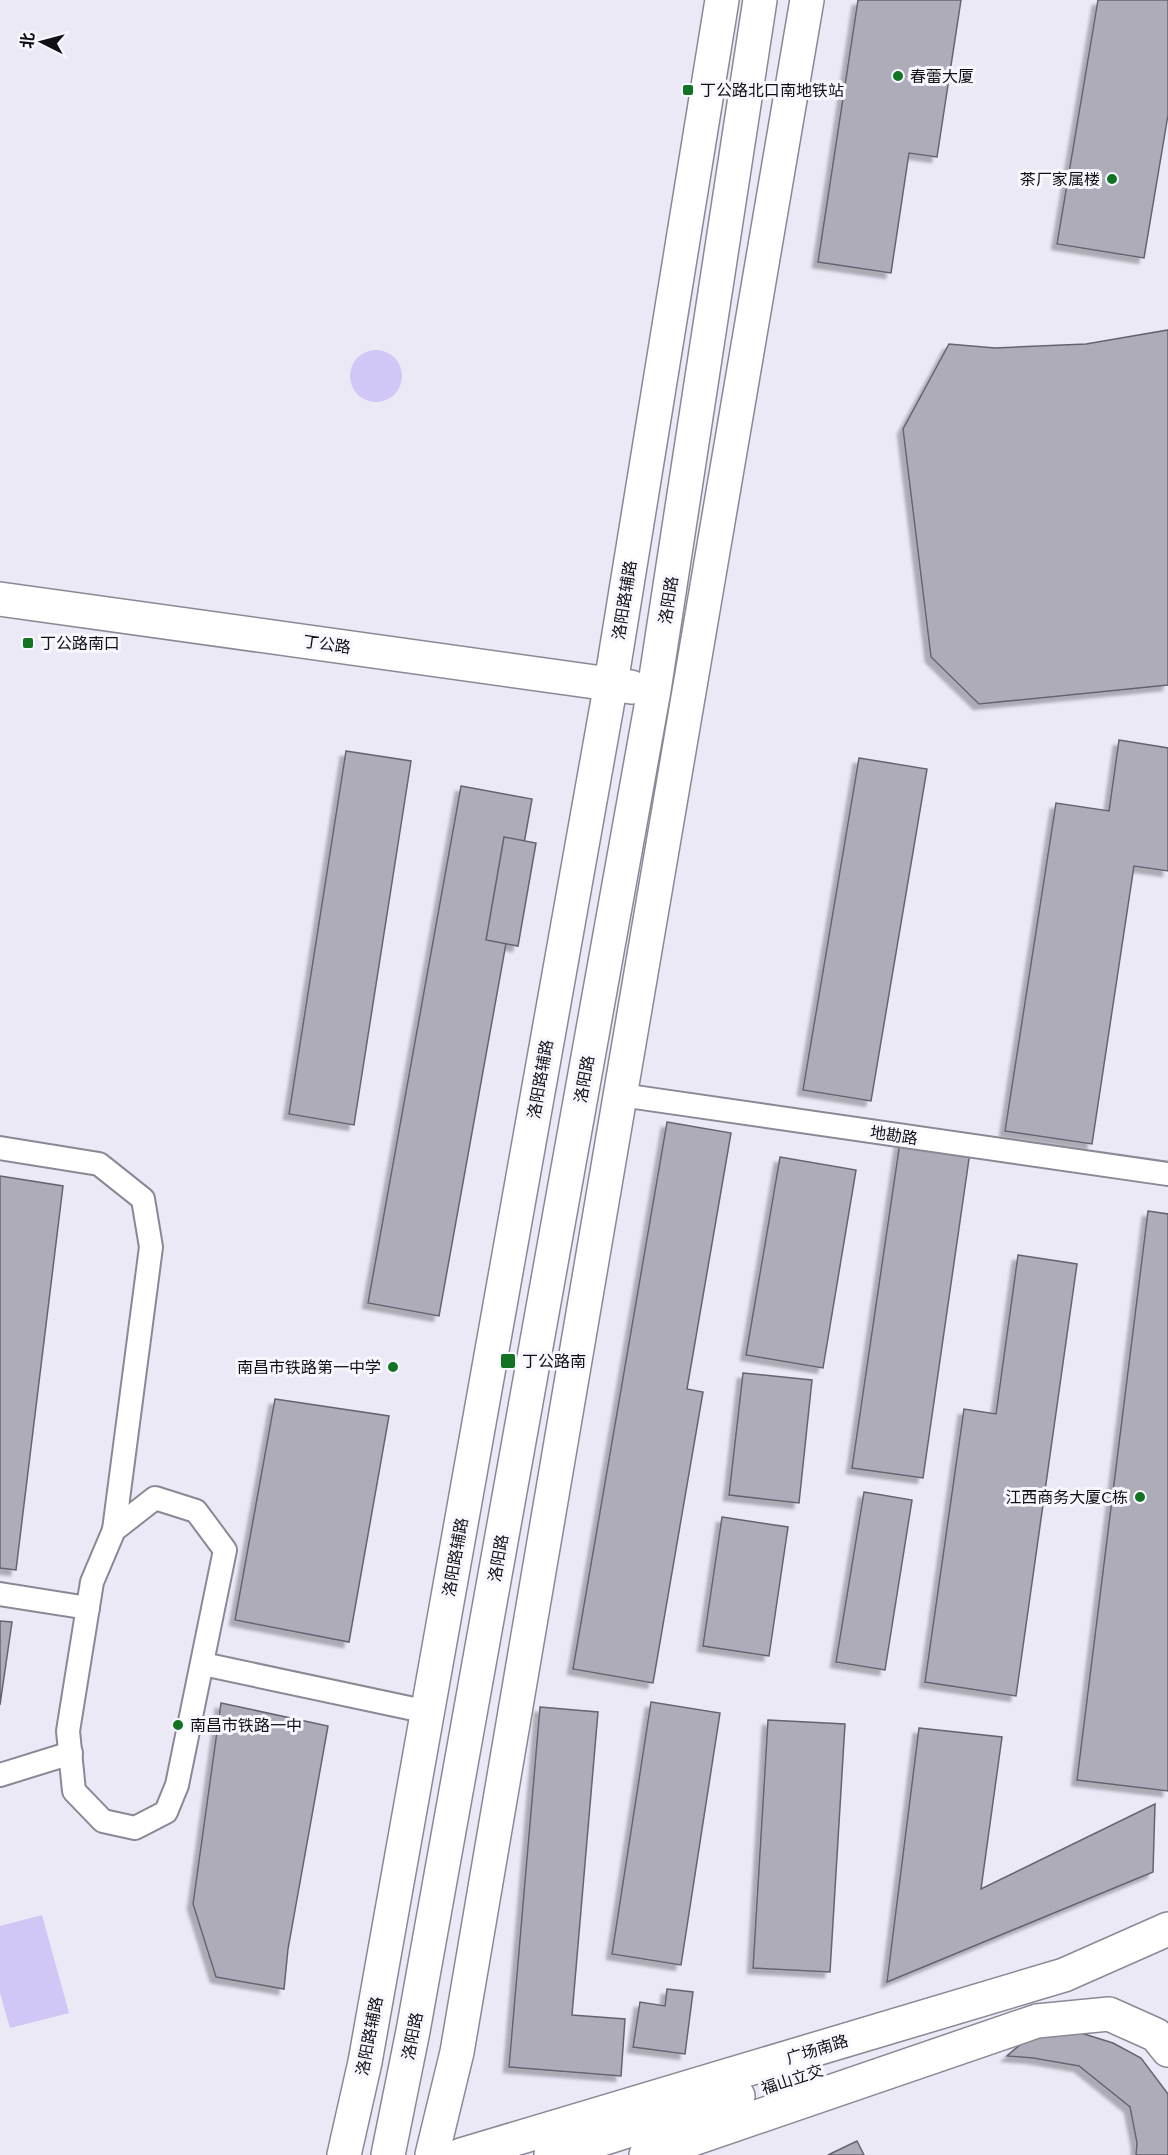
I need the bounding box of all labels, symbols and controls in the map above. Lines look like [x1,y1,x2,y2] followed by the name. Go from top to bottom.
[12,12,72,72] north arrow
[16,31,37,49] text: 北
[910,66,974,85] place label: 春蕾大厦
[891,69,905,83] marker: 春蕾大厦
[700,80,844,99] place label: 丁公路北口南地铁站
[681,83,695,97] marker: 丁公路北口南地铁站
[1020,169,1100,188] place label: 茶厂家属楼
[1105,172,1119,186] marker: 茶厂家属楼
[608,559,639,641] street label: 洛阳路辅路
[654,575,681,625] street label: 洛阳路
[302,631,352,656] street label: 丁公路
[40,633,120,652] place label: 丁公路南口
[21,636,35,650] marker: 丁公路南口
[523,1038,556,1120] street label: 洛阳路辅路
[570,1054,597,1104] street label: 洛阳路
[869,1122,919,1147] street label: 地勘路
[522,1351,586,1370] place label: 丁公路南
[499,1352,517,1370] marker: 丁公路南
[237,1357,381,1376] place label: 南昌市铁路第一中学
[386,1360,400,1374] marker: 南昌市铁路第一中学
[1005,1487,1128,1506] place label: 江西商务大厦C栋
[1133,1490,1147,1504] marker: 江西商务大厦C栋
[438,1516,471,1598] street label: 洛阳路辅路
[484,1533,511,1583] street label: 洛阳路
[190,1715,302,1734] place label: 南昌市铁路一中
[171,1718,185,1732] marker: 南昌市铁路一中
[352,1995,385,2077] street label: 洛阳路辅路
[398,2011,425,2061] street label: 洛阳路
[783,2030,850,2067] street label: 广场南路
[758,2060,825,2097] street label: 福山立交

